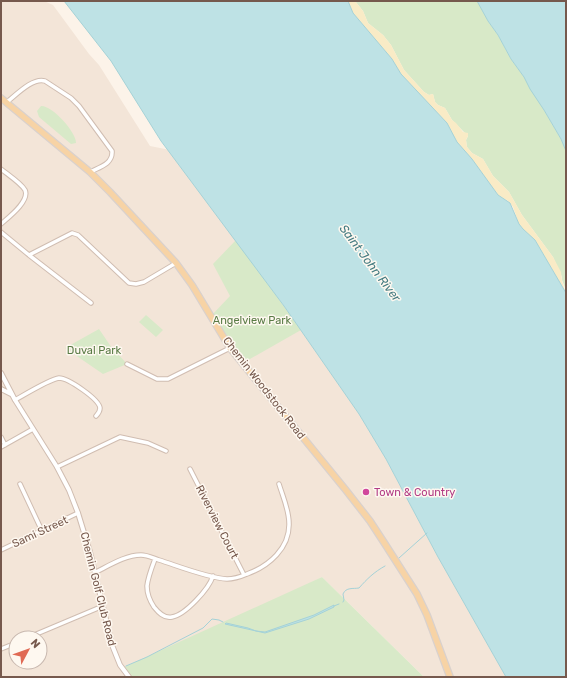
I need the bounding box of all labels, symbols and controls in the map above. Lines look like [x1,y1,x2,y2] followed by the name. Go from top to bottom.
[337,222,404,305] water label: Saint John River
[213,314,291,327] park label: Angelview Park
[220,334,308,442] street label: Chemin Woodstock Road
[67,344,122,357] park label: Duval Park
[193,483,241,562] street label: Riverview Court
[374,486,455,499] place label: Town & Country
[361,487,371,497] marker: Town & Country
[10,513,70,551] street label: Sami Street
[78,531,118,647] street label: Chemin Golf Club Road
[8,630,48,670] north arrow
[28,637,43,651] text: N

